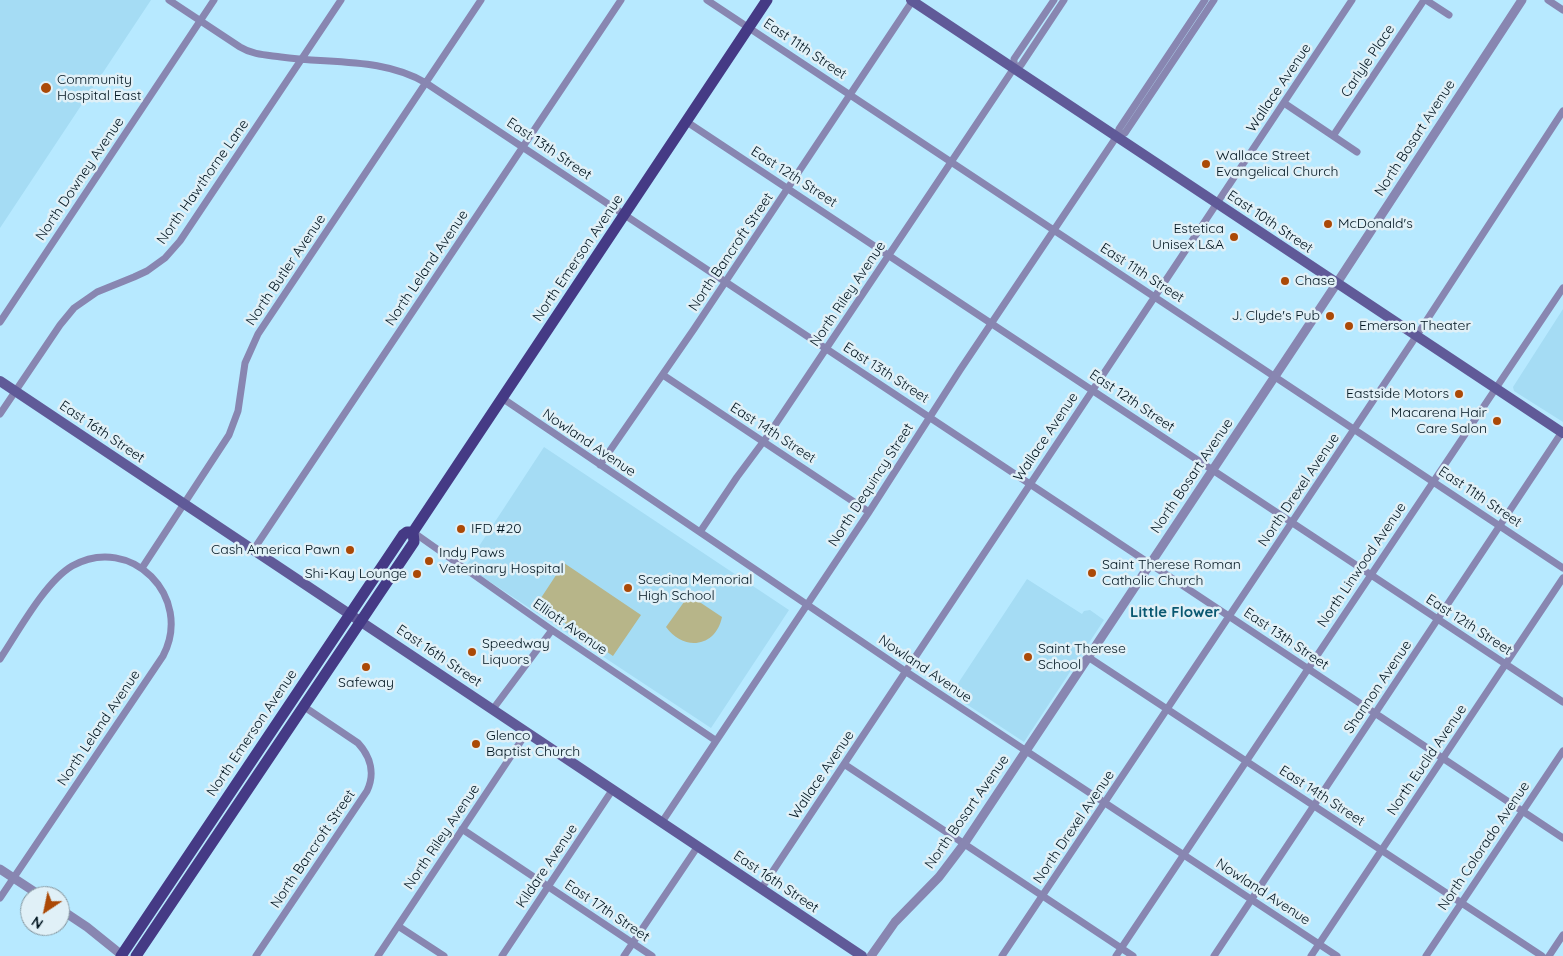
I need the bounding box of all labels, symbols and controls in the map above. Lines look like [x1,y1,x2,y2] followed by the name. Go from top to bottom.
[760,15,850,83] street label: East 11th Street
[1338,21,1398,101] street label: Carlyle Place
[1243,40,1315,136] street label: Wallace Avenue
[57,72,142,104] place label: Community Hospital East
[1371,77,1459,199] street label: North Bosart Avenue
[39,81,53,95] marker: Community Hospital East
[32,114,128,244] street label: North Downey Avenue
[503,114,595,184] street label: East 13th Street
[154,116,252,248] street label: North Hawthorne Lane
[748,143,840,211] street label: East 12th Street
[1216,148,1338,180] place label: Wallace Street Evangelical Church
[1200,158,1212,170] marker: Wallace Street Evangelical Church
[1224,187,1316,257] street label: East 10th Street
[685,190,777,314] street label: North Bancroft Street
[529,191,627,325] street label: North Emerson Avenue
[382,207,472,329] street label: North Leland Avenue
[243,211,329,329] street label: North Butler Avenue
[1338,216,1413,232] place label: McDonald's
[1322,218,1334,230] marker: McDonald's
[1152,221,1224,253] place label: Estetica Unisex L&A
[1228,231,1240,243] marker: Estetica Unisex L&A
[807,238,889,350] street label: North Riley Avenue
[1097,240,1187,306] street label: East 11th Street
[1295,273,1335,289] place label: Chase
[1279,275,1291,287] marker: Chase
[1231,308,1320,324] place label: J. Clyde's Pub
[1324,310,1336,322] marker: J. Clyde's Pub
[1359,318,1471,334] place label: Emerson Theater
[1343,320,1355,332] marker: Emerson Theater
[840,339,932,407] street label: East 13th Street
[1086,366,1178,436] street label: East 12th Street
[1346,386,1449,402] place label: Eastside Motors
[1453,388,1465,400] marker: Eastside Motors
[1010,389,1082,485] street label: Wallace Avenue
[56,397,148,467] street label: East 16th Street
[727,399,819,467] street label: East 14th Street
[1391,405,1487,438] place label: Macarena Hair Care Salon
[539,406,639,480] street label: Nowland Avenue
[1147,415,1237,537] street label: North Bosart Avenue
[1491,415,1503,427] marker: Macarena Hair Care Salon
[825,420,917,550] street label: North Dequincy Street
[1255,430,1343,550] street label: North Drexel Avenue
[1435,463,1525,531] street label: East 11th Street
[1314,499,1410,631] street label: North Linwood Avenue
[471,521,522,537] place label: IFD #20
[455,523,467,535] marker: IFD #20
[211,542,340,558] place label: Cash America Pawn
[344,544,356,556] marker: Cash America Pawn
[439,545,564,578] place label: Indy Paws Veterinary Hospital
[423,555,435,567] marker: Indy Paws Veterinary Hospital
[1102,557,1241,590] place label: Saint Therese Roman Catholic Church
[305,566,407,582] place label: Shi-Kay Lounge
[1086,567,1098,579] marker: Saint Therese Roman Catholic Church
[411,568,423,580] marker: Shi-Kay Lounge
[638,572,752,604] place label: Scecina Memorial High School
[622,582,634,594] marker: Scecina Memorial High School
[1423,591,1515,659] street label: East 12th Street
[530,595,610,659] street label: Elliott Avenue
[1130,603,1220,621] district label: Little Flower
[1240,604,1332,674] street label: East 13th Street
[393,621,485,691] street label: East 16th Street
[875,632,975,706] street label: Nowland Avenue
[482,636,550,669] place label: Speedway Liquors
[1341,637,1415,737] street label: Shannon Avenue
[1038,641,1126,674] place label: Saint Therese School
[466,646,478,658] marker: Speedway Liquors
[1022,651,1034,663] marker: Saint Therese School
[360,661,372,673] marker: Safeway
[203,666,301,800] street label: North Emerson Avenue
[54,667,144,789] street label: North Leland Avenue
[338,675,394,691] place label: Safeway
[1384,701,1470,819] street label: North Euclid Avenue
[786,727,858,823] street label: Wallace Avenue
[486,728,580,760] place label: Glenco Baptist Church
[470,738,482,750] marker: Glenco Baptist Church
[921,752,1013,872] street label: North Bosart Avenue
[1276,762,1368,830] street label: East 14th Street
[1030,767,1118,887] street label: North Drexel Avenue
[1435,778,1533,914] street label: North Colorado Avenue
[401,781,483,893] street label: North Riley Avenue
[267,787,359,911] street label: North Bancroft Street
[513,821,581,911] street label: Kildare Avenue
[730,847,822,917] street label: East 16th Street
[1213,855,1313,929] street label: Nowland Avenue
[561,876,653,946] street label: East 17th Street
[20,886,70,936] north arrow
[28,912,46,933] text: N

